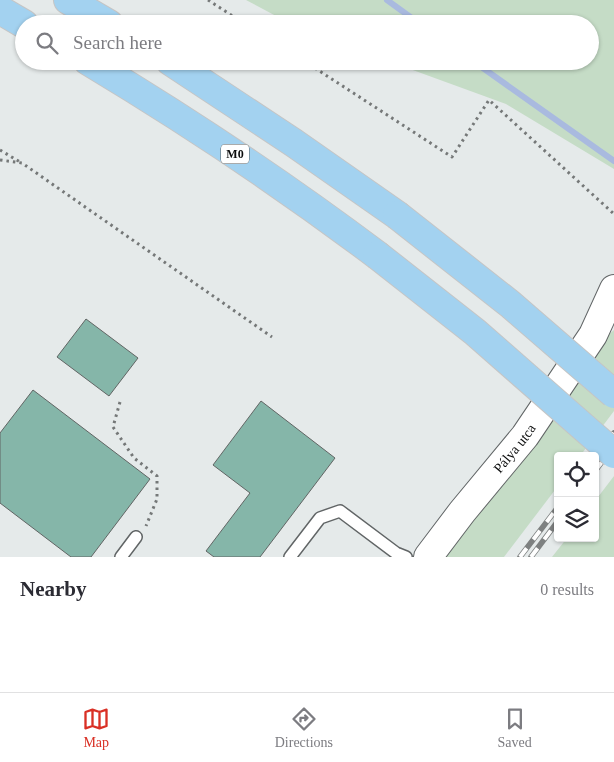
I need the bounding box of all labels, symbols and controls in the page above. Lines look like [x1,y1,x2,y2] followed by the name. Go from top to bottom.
[15,15,599,70] search box
[33,29,61,57] icon: search
[73,32,162,53] text: Search here
[221,144,249,164] road number: M0
[490,420,539,476] street label: Pálya utca
[554,452,599,542] map controls
[554,452,599,497] button: locate
[554,497,599,542] button: layers
[20,577,87,601] text: Nearby
[540,581,594,598] text: 0 results
[82,705,110,751] tab: Map
[275,705,333,751] tab: Directions
[498,705,532,751] tab: Saved

